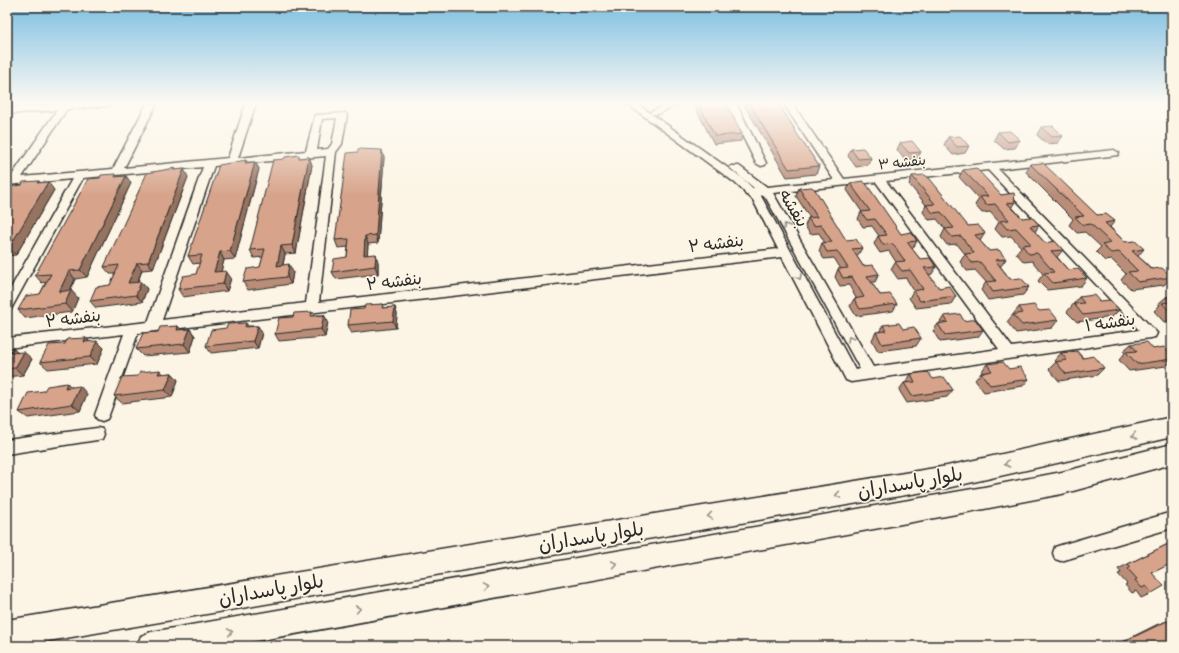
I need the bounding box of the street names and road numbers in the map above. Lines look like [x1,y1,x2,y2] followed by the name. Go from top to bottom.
[877,152,927,173] street label: بنفشه ۳
[775,185,813,231] street label: بنفشه
[687,230,745,256] street label: بنفشه ۲
[365,268,423,294] street label: بنفشه ۲
[44,305,102,331] street label: بنفشه ۲
[1084,309,1136,335] street label: بنفشه ۱
[855,461,965,504] street label: بلوار پاسداران
[536,516,646,557] street label: بلوار پاسداران
[216,568,326,611] street label: بلوار پاسداران

